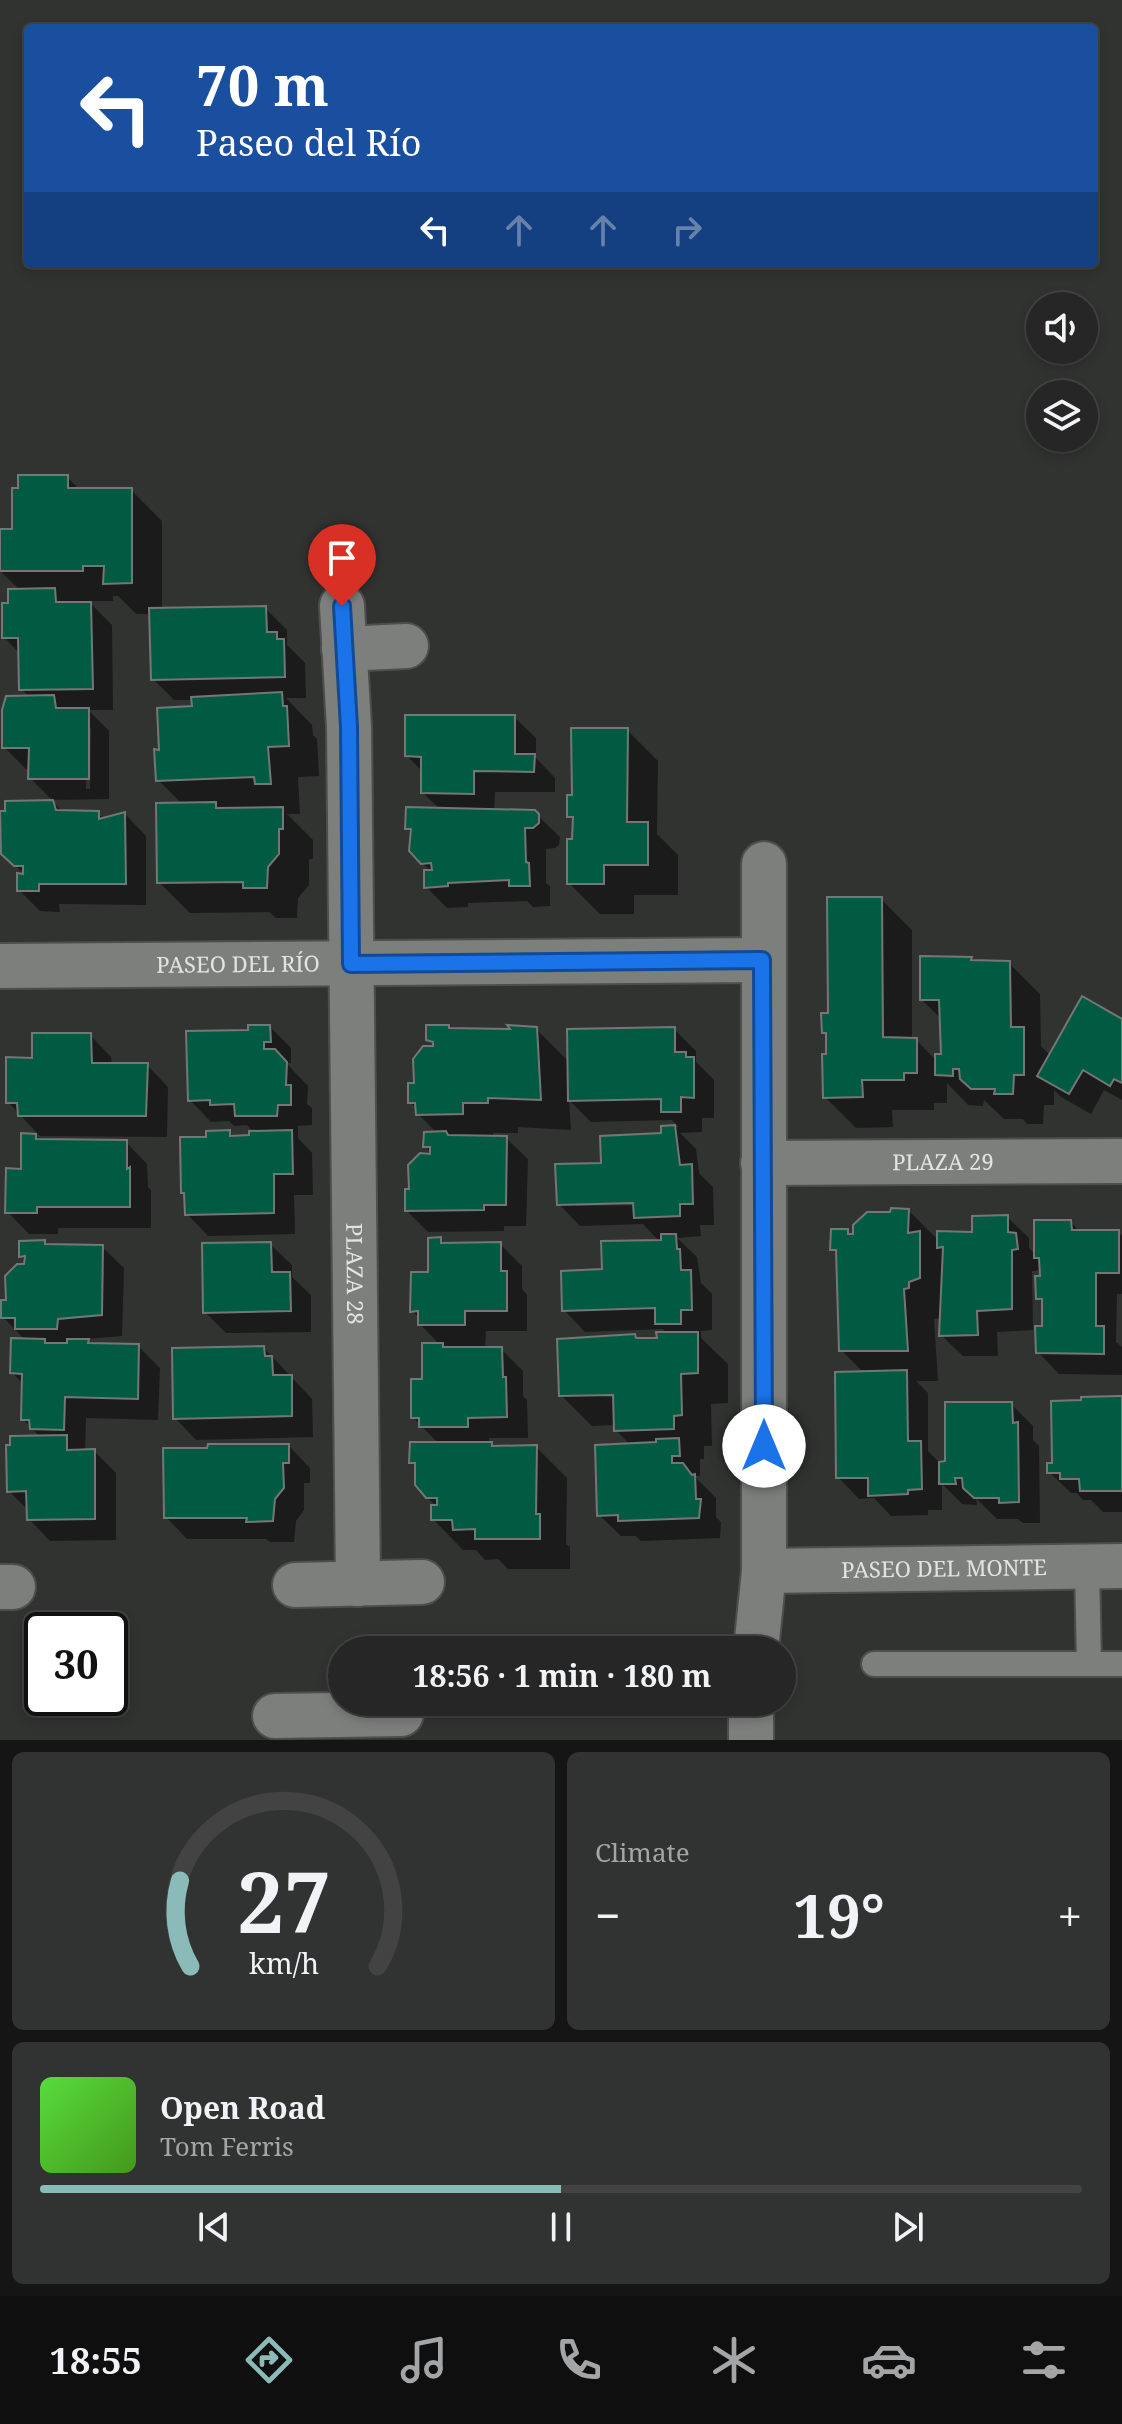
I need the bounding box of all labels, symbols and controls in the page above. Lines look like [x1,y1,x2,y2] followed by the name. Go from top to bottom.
[196,46,329,122] text: 70 m
[64,56,168,160] icon: left
[196,118,421,167] text: Paseo del Río
[413,208,457,252] icon: left
[497,208,541,252] icon: ahead
[581,208,625,252] icon: ahead
[665,208,709,252] icon: right
[1026,292,1098,452] map controls
[1026,292,1098,364] button: sound
[1026,380,1098,452] button: layers
[308,524,376,606] pin
[320,536,364,580] icon: arrive
[156,947,320,979] street label: PASEO DEL RÍO
[892,1146,994,1176] street label: PLAZA 29
[340,1223,371,1325] street label: PLAZA 28
[722,1404,806,1488] position arrow
[841,1551,1047,1584] street label: PASEO DEL MONTE
[24,1612,128,1716] speed limit sign: 30
[413,1655,711,1696] text: 18:56 · 1 min · 180 m
[595,1834,690,1870] text: Climate
[236,1844,331,1957] text: 27
[793,1874,885,1956] text: 19°
[595,1885,620,1945] text: −
[1057,1885,1082,1945] text: +
[248,1943,319,1982] text: km/h
[160,2087,325,2128] text: Open Road
[160,2128,294,2164] text: Tom Ferris
[192,2205,236,2249] icon: previous
[539,2205,583,2249] icon: pause
[886,2205,930,2249] icon: next
[241,2332,297,2388] icon: directions
[396,2332,452,2388] icon: music
[551,2332,607,2388] icon: phone
[706,2332,762,2388] icon: climate
[861,2332,917,2388] icon: car
[1016,2332,1072,2388] icon: filters
[50,2336,142,2385] text: 18:55

